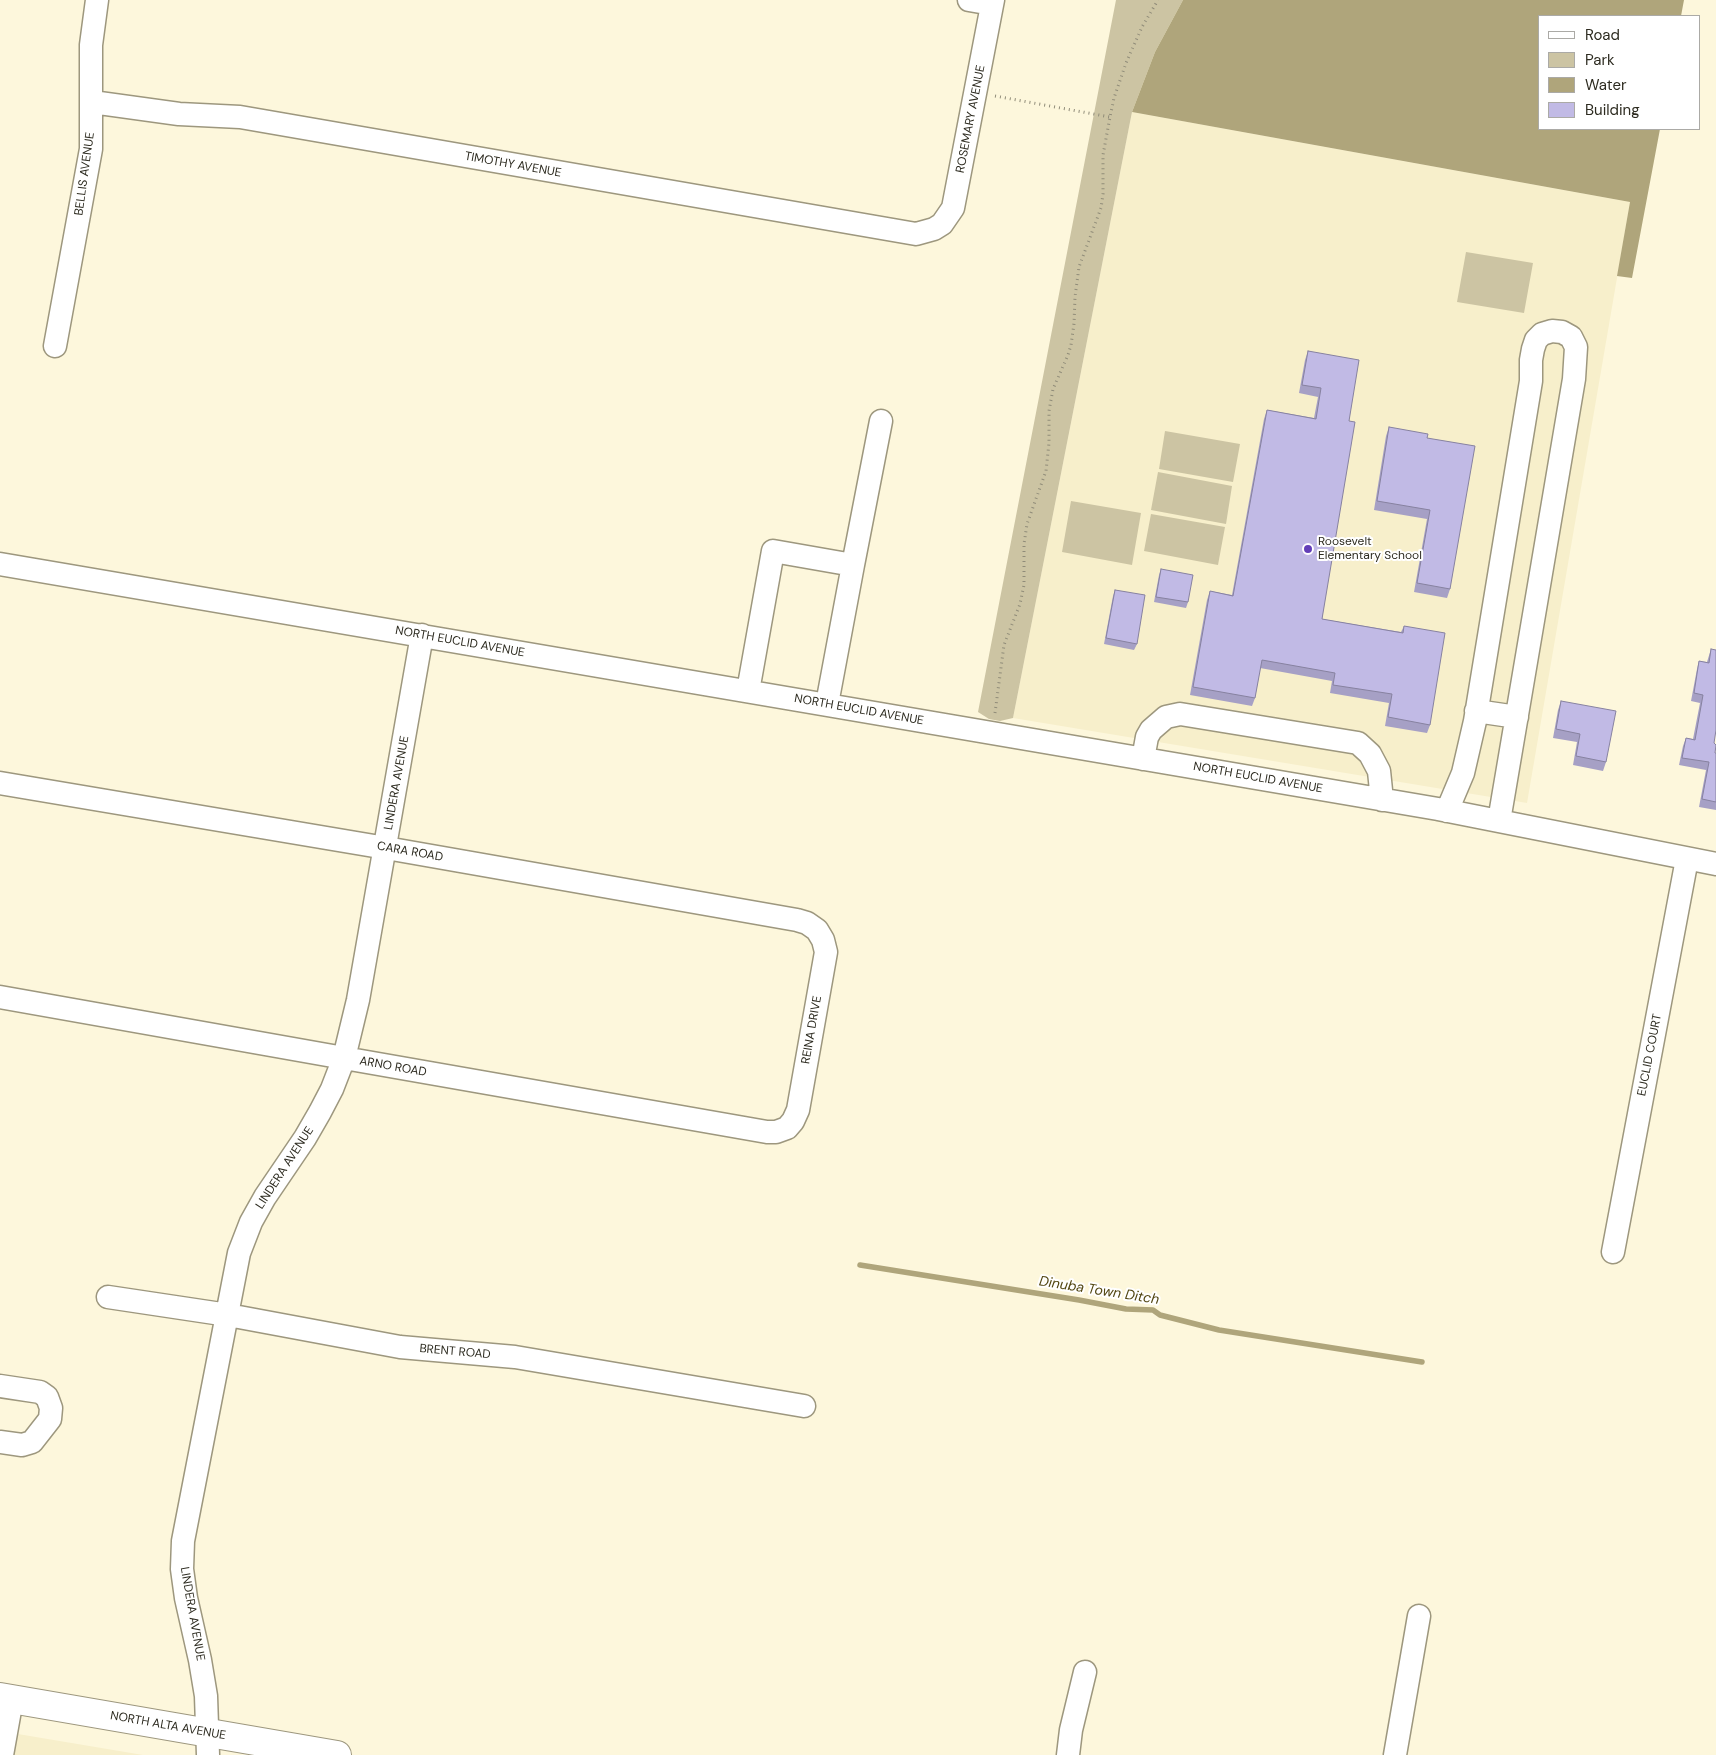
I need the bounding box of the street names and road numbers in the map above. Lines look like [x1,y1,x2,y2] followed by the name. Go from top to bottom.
[953,64,989,174] street label: ROSEMARY AVENUE
[72,131,98,217] street label: BELLIS AVENUE
[463,149,563,181] street label: TIMOTHY AVENUE
[394,624,526,660] street label: NORTH EUCLID AVENUE
[793,692,925,728] street label: NORTH EUCLID AVENUE
[382,735,412,831] street label: LINDERA AVENUE
[1192,760,1324,796] street label: NORTH EUCLID AVENUE
[376,839,444,865] street label: CARA ROAD
[799,995,825,1065] street label: REINA DRIVE
[1635,1013,1665,1097] street label: EUCLID COURT
[358,1054,428,1080] street label: ARNO ROAD
[253,1124,317,1212] street label: LINDERA AVENUE
[419,1342,491,1362] street label: BRENT ROAD
[177,1566,207,1662] street label: LINDERA AVENUE
[109,1709,227,1743] street label: NORTH ALTA AVENUE

